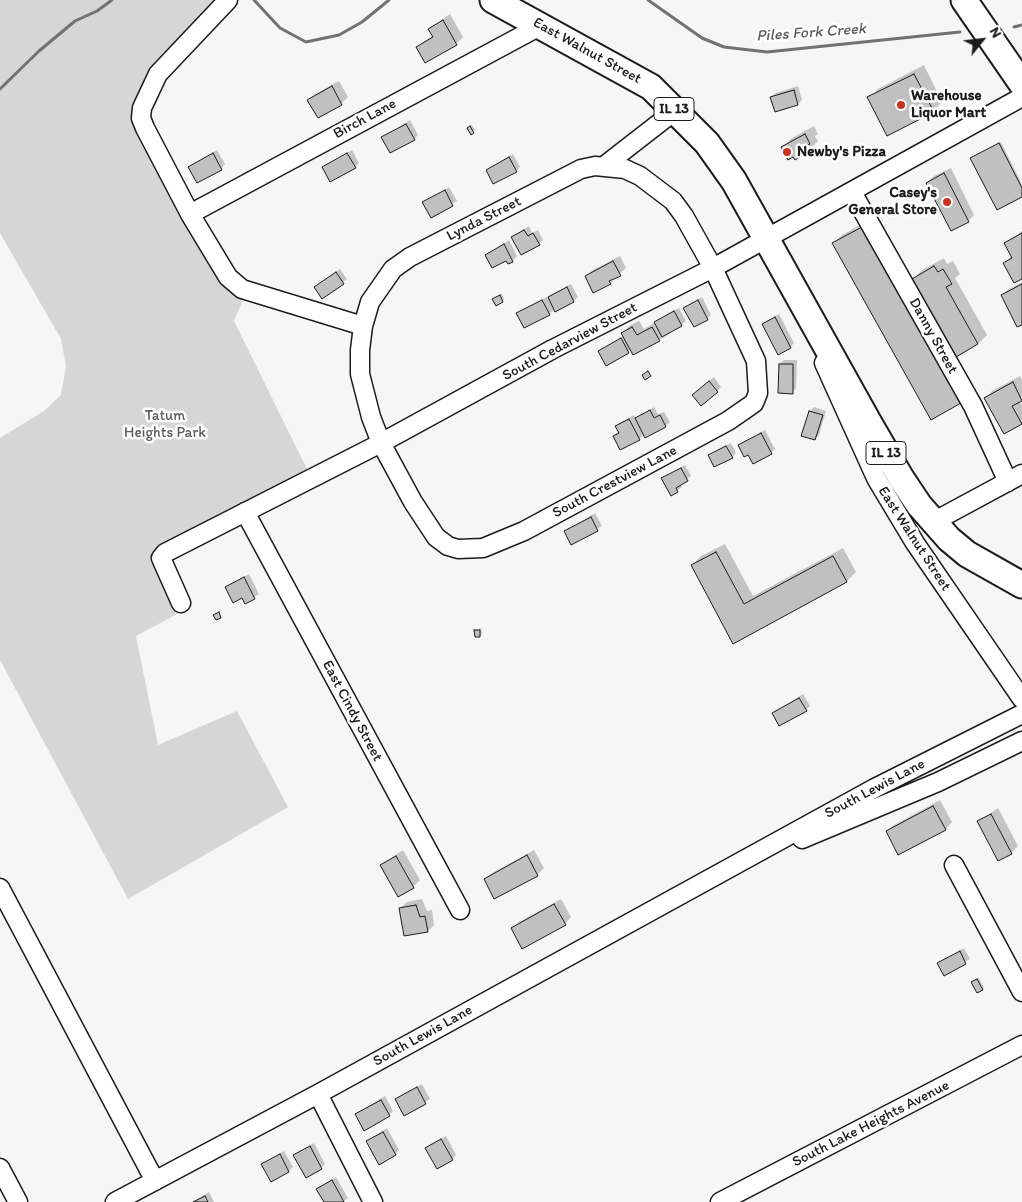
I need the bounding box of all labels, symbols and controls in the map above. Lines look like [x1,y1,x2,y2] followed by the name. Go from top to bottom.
[530,14,644,88] street label: East Walnut Street
[957,15,1007,65] north arrow
[755,20,867,46] water label: Piles Fork Creek
[986,24,1005,41] text: N
[911,87,986,122] place label: Warehouse Liquor Mart
[330,95,400,143] street label: Birch Lane
[654,98,694,120] road number: IL 13
[895,99,907,111] marker: Warehouse Liquor Mart
[797,143,886,161] place label: Newby's Pizza
[781,146,793,158] marker: Newby's Pizza
[848,184,937,219] place label: Casey's General Store
[444,193,524,245] street label: Lynda Street
[941,196,953,208] marker: Casey's General Store
[905,295,961,377] street label: Danny Street
[499,299,641,385] street label: South Cedarview Street
[124,407,206,442] park label: Tatum Heights Park
[550,442,680,522] street label: South Crestview Lane
[866,442,906,464] road number: IL 13
[874,483,954,595] street label: East Walnut Street
[318,657,386,765] street label: East Cindy Street
[822,755,928,823] street label: South Lewis Lane
[370,1001,476,1071] street label: South Lewis Lane
[789,1076,953,1172] street label: South Lake Heights Avenue

